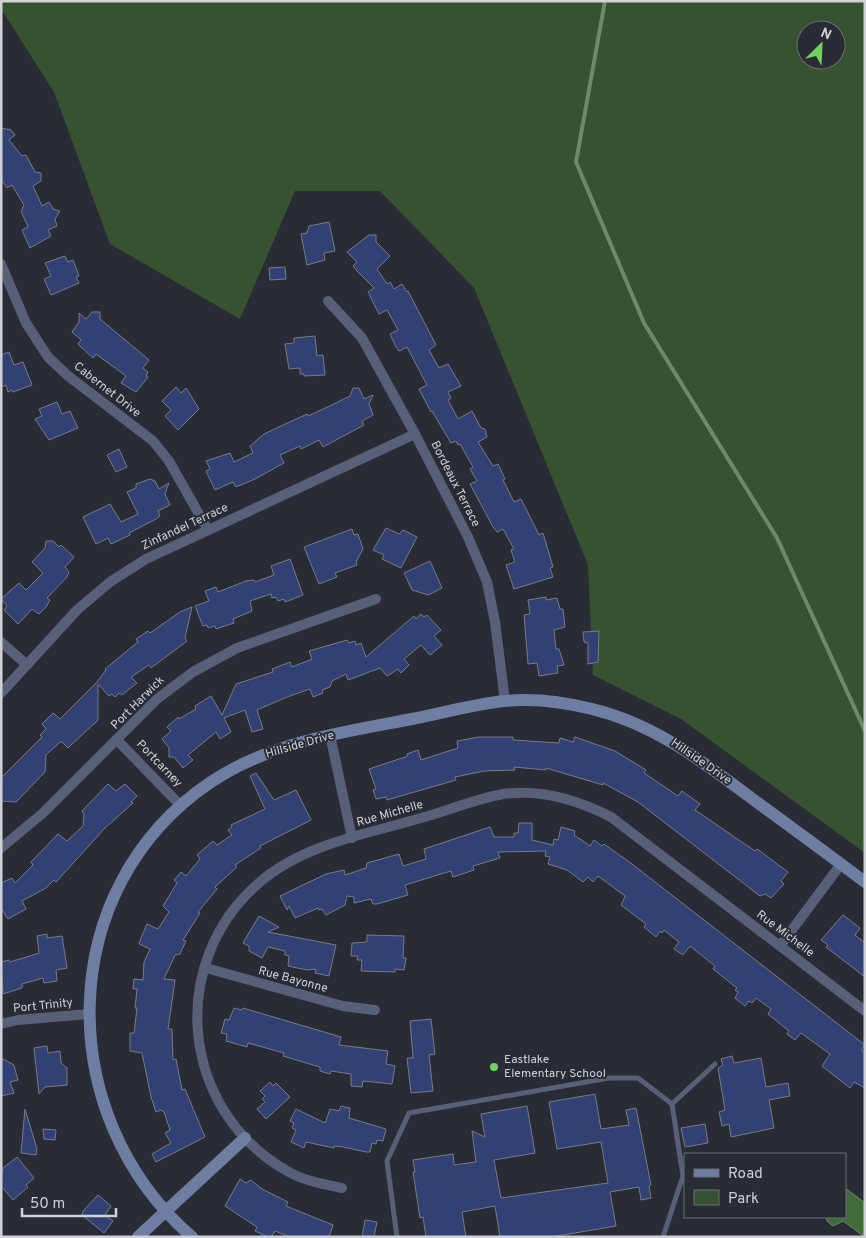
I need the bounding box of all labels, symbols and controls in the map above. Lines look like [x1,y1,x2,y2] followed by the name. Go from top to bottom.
[796,20,846,70] north arrow
[818,25,834,44] text: N
[70,359,144,421] street label: Cabernet Drive
[426,438,484,530] street label: Bordeaux Terrace
[139,500,231,554] street label: Zinfandel Terrace
[108,673,168,733] street label: Port Harwick
[264,728,336,762] street label: Hillside Drive
[667,735,735,789] street label: Hillside Drive
[132,737,186,791] street label: Portcarney
[355,797,425,831] street label: Rue Michelle
[753,907,817,961] street label: Rue Michelle
[257,963,329,997] street label: Rue Bayonne
[12,995,74,1017] street label: Port Trinity
[504,1052,606,1082] place label: Eastlake Elementary School
[488,1061,500,1073] marker: Eastlake Elementary School
[684,1153,846,1218] legend
[728,1165,763,1184] text: Road
[22,1186,116,1218] scale bar
[728,1190,759,1209] text: Park
[30,1195,65,1214] text: 50 m

